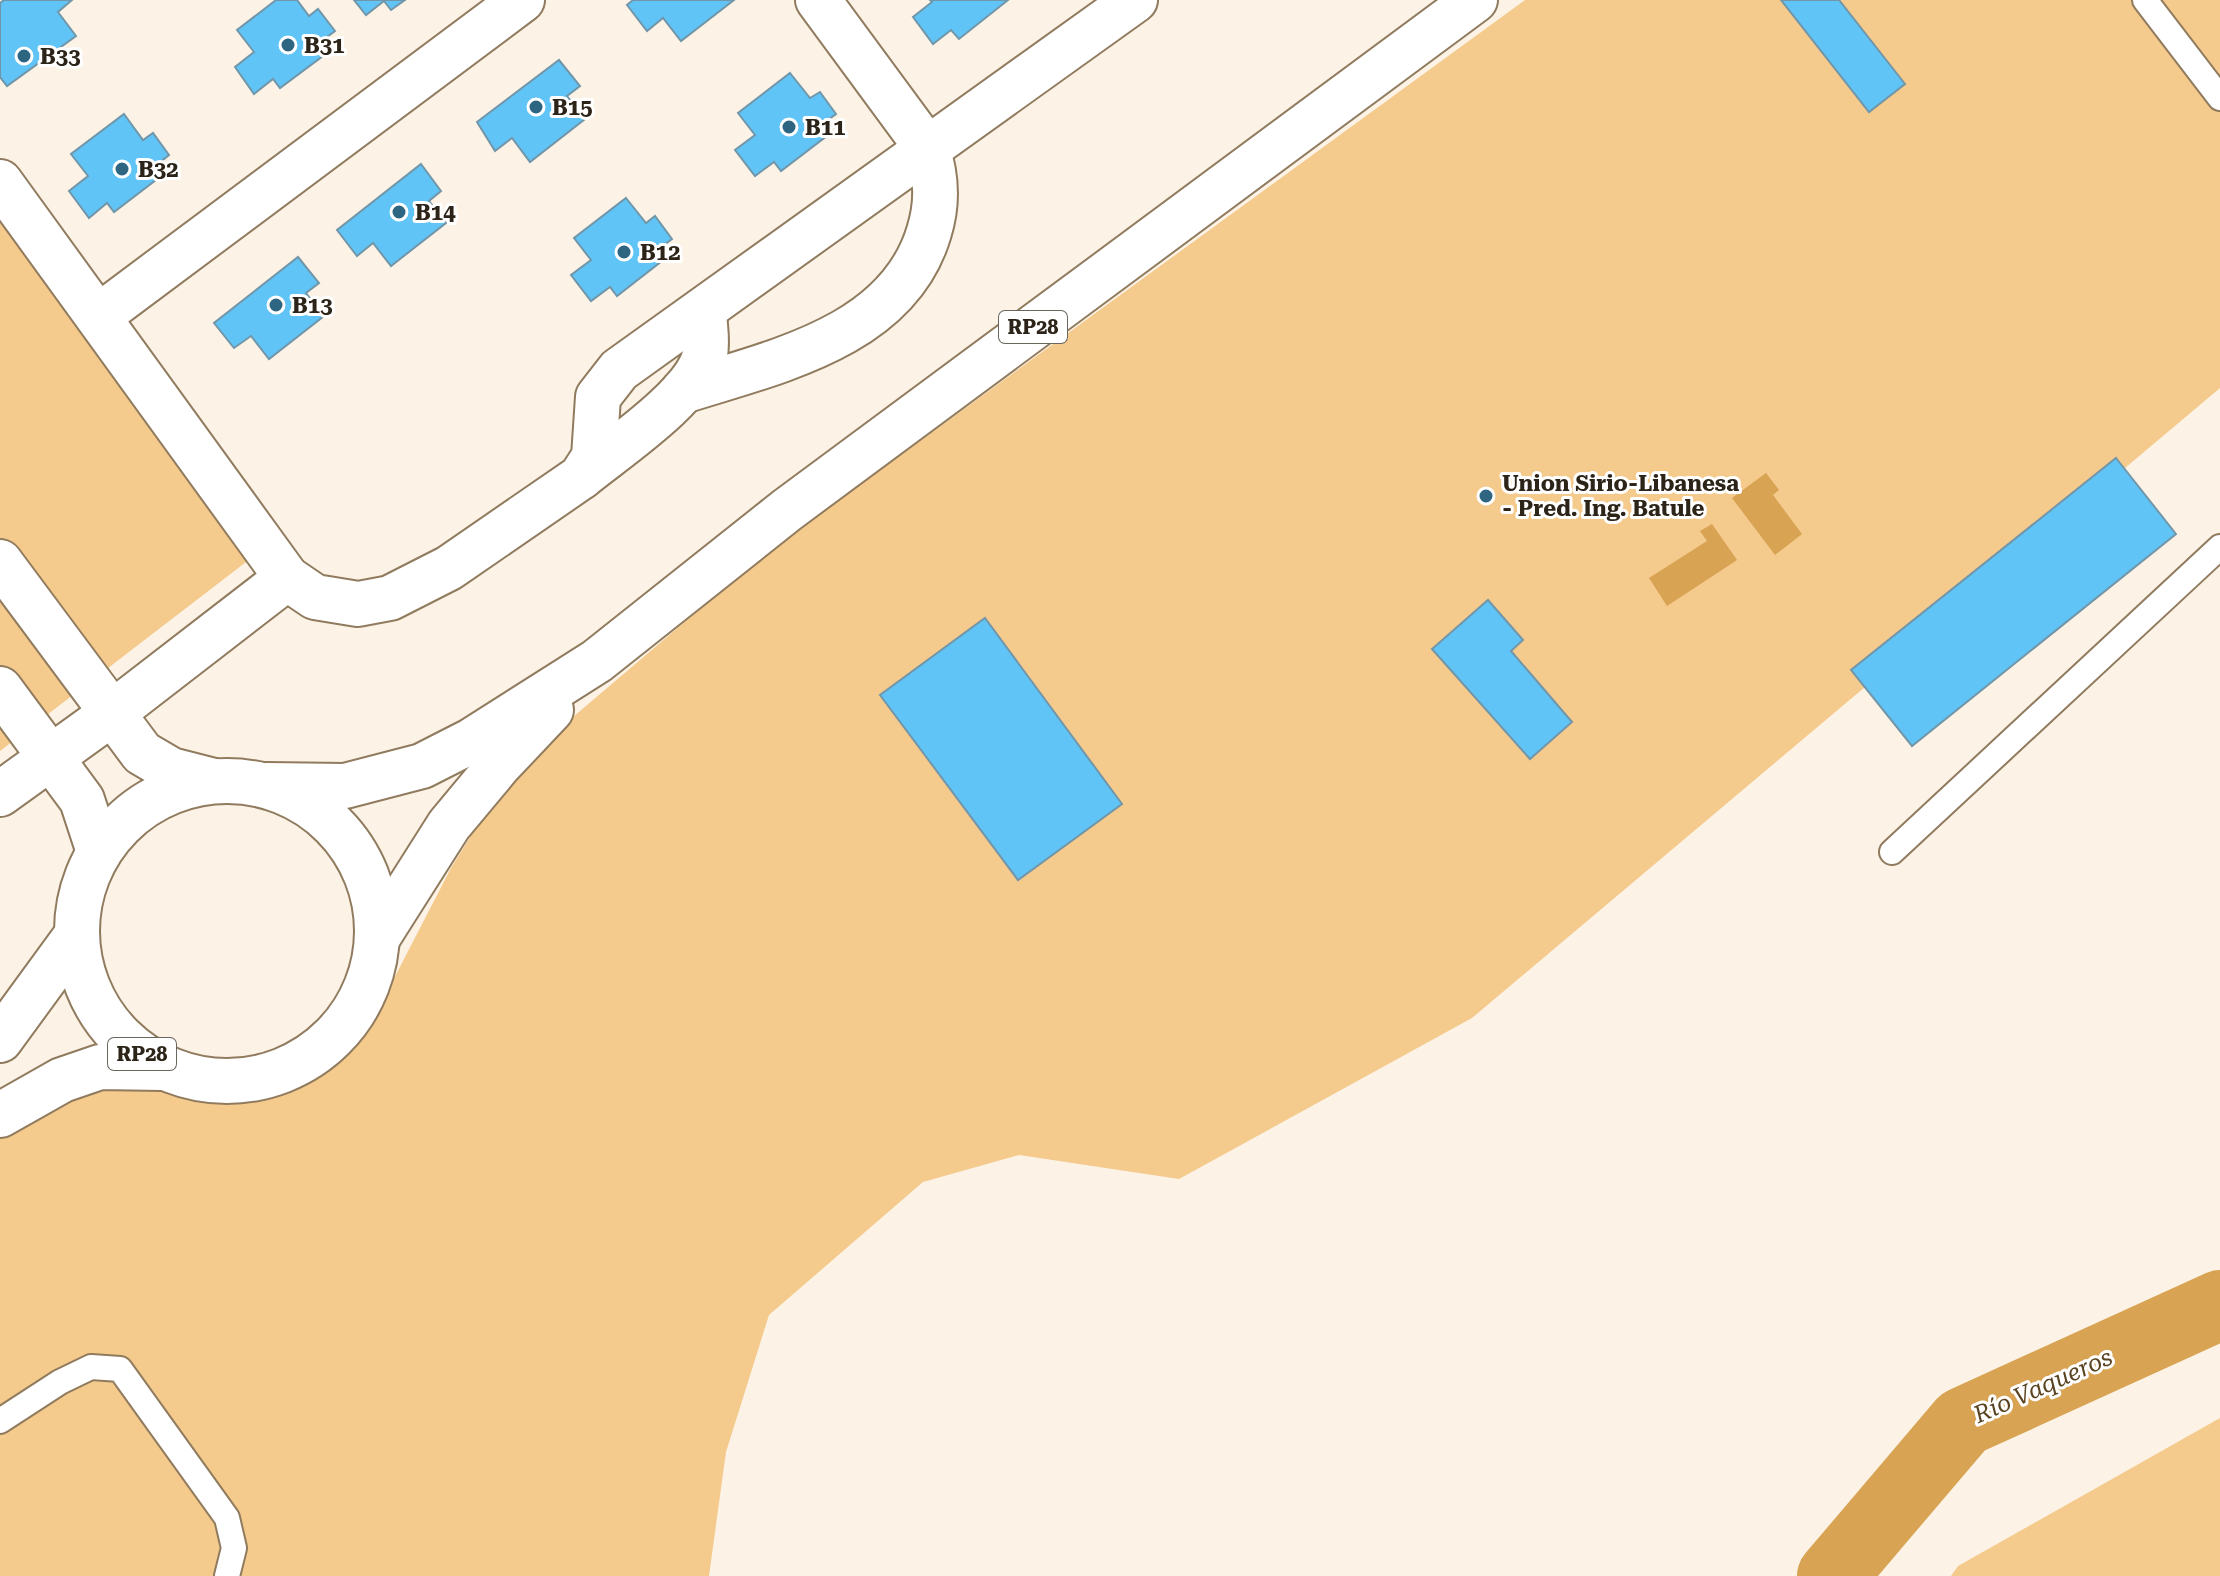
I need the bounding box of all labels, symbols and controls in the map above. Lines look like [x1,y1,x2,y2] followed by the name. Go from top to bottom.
[304,33,344,58] place label: B31
[279,36,297,54] marker: B31
[40,44,80,69] place label: B33
[15,47,33,65] marker: B33
[552,95,592,120] place label: B15
[527,98,545,116] marker: B15
[805,115,845,140] place label: B11
[780,118,798,136] marker: B11
[138,157,178,182] place label: B32
[113,160,131,178] marker: B32
[415,200,456,225] place label: B14
[390,203,408,221] marker: B14
[640,240,680,265] place label: B12
[615,243,633,261] marker: B12
[292,293,332,318] place label: B13
[267,296,285,314] marker: B13
[999,311,1067,343] road number: RP28
[1502,471,1739,521] place label: Union Sirio-Libanesa - Pred. Ing. Batule
[1477,487,1495,505] marker: Union Sirio-Libanesa - Pred. Ing. Batule
[108,1038,176,1070] road number: RP28
[1968,1343,2117,1429] water label: Río Vaqueros

